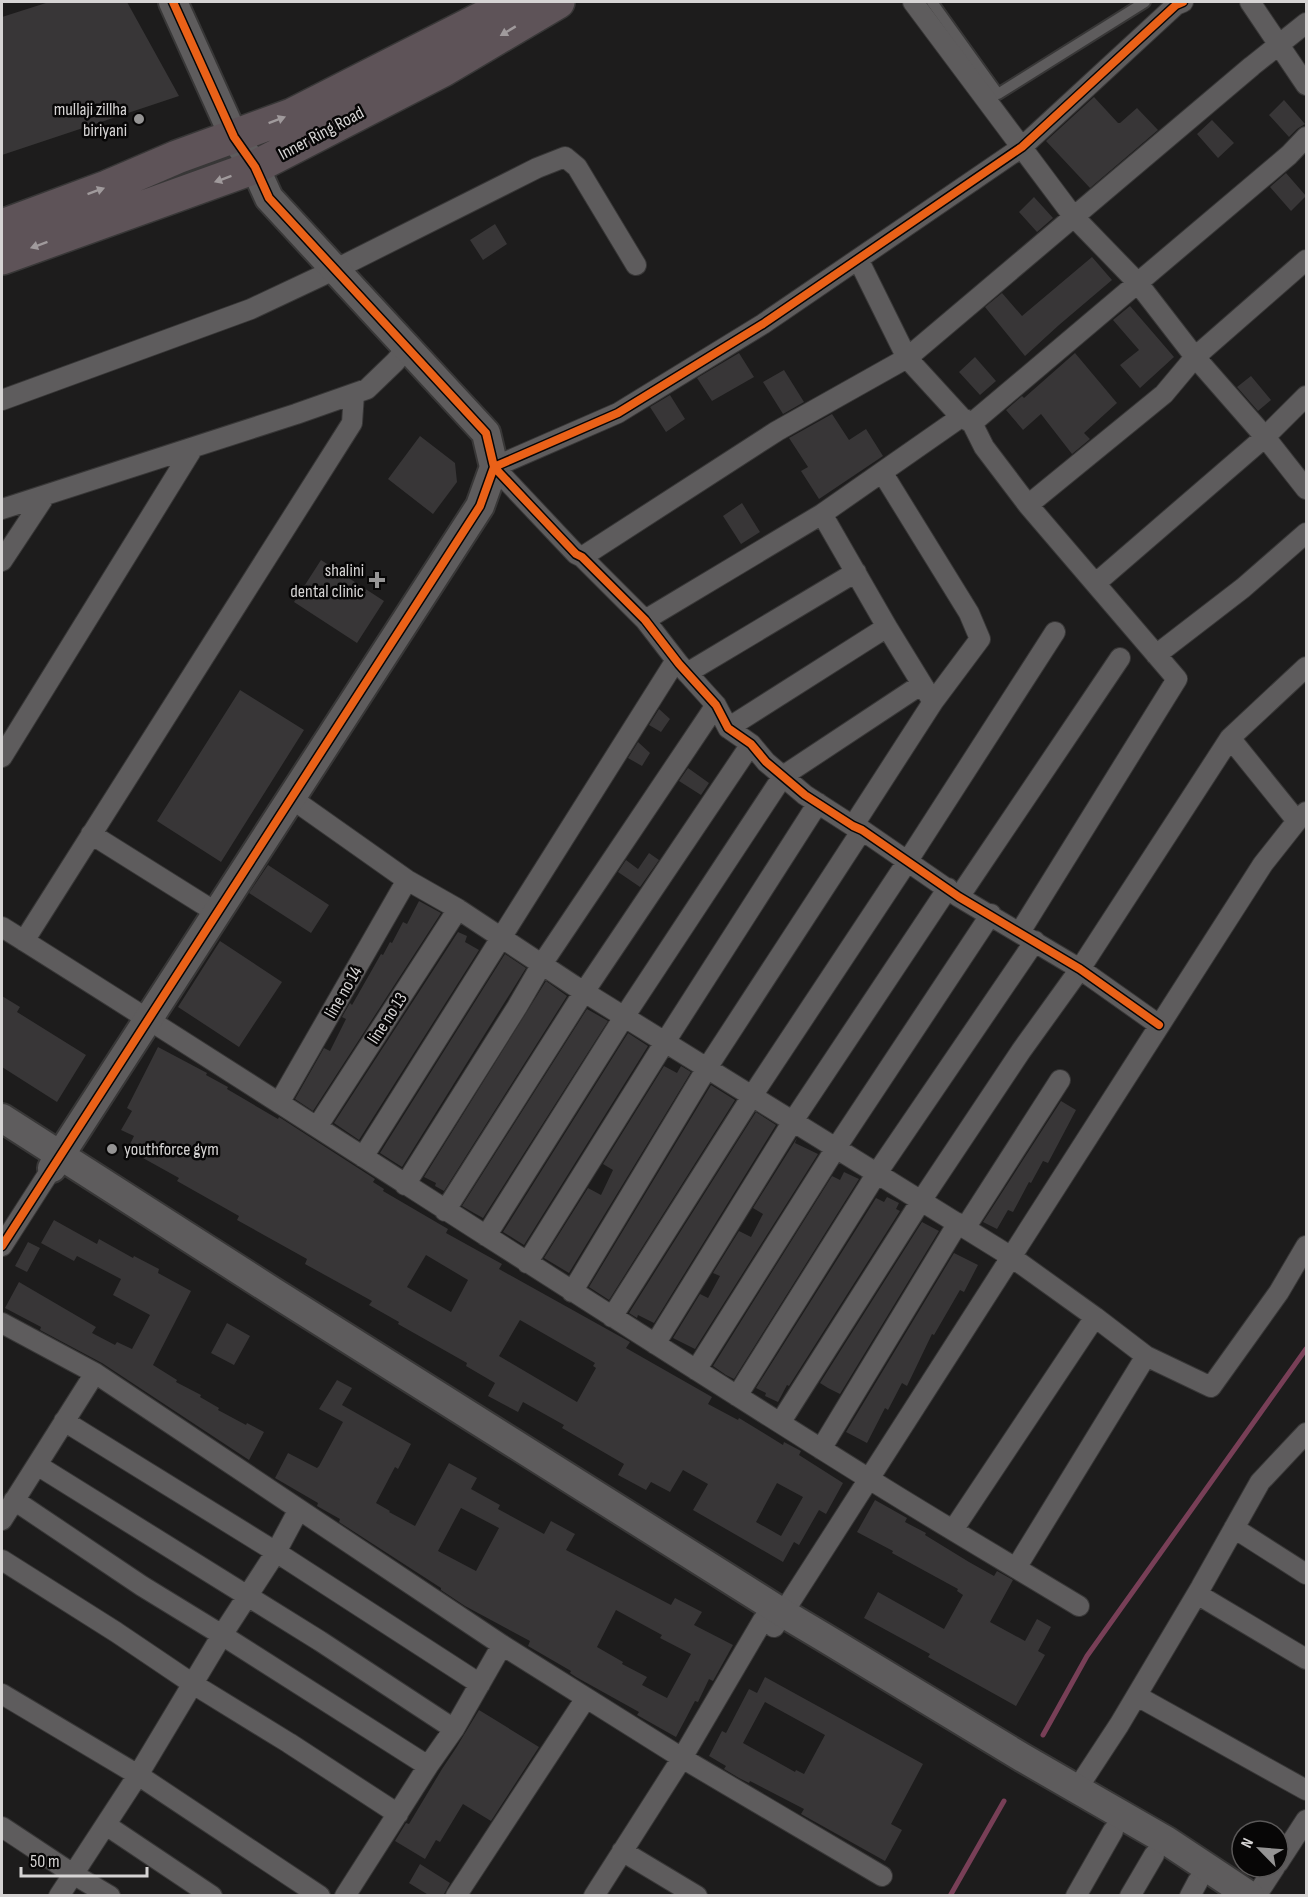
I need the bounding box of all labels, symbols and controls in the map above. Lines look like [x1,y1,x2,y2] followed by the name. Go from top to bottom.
[500,26,516,37] one-way arrow
[54,99,127,141] place label: mullaji zillha biriyani
[275,102,368,165] street label: Inner Ring Road
[132,112,146,126] marker: mullaji zillha biriyani
[268,115,286,125] one-way arrow
[214,174,232,184] one-way arrow
[87,186,105,196] one-way arrow
[30,240,48,250] one-way arrow
[290,560,364,602] place label: shalini dental clinic
[368,571,386,589] marker: shalini dental clinic
[320,962,367,1022] street label: line no 14
[363,989,412,1048] street label: line no 13
[124,1139,219,1160] place label: youthforce gym
[105,1142,119,1156] marker: youthforce gym
[1230,1819,1290,1879] north arrow
[1237,1835,1258,1851] text: N
[21,1840,147,1878] scale bar
[30,1851,60,1872] text: 50 m

